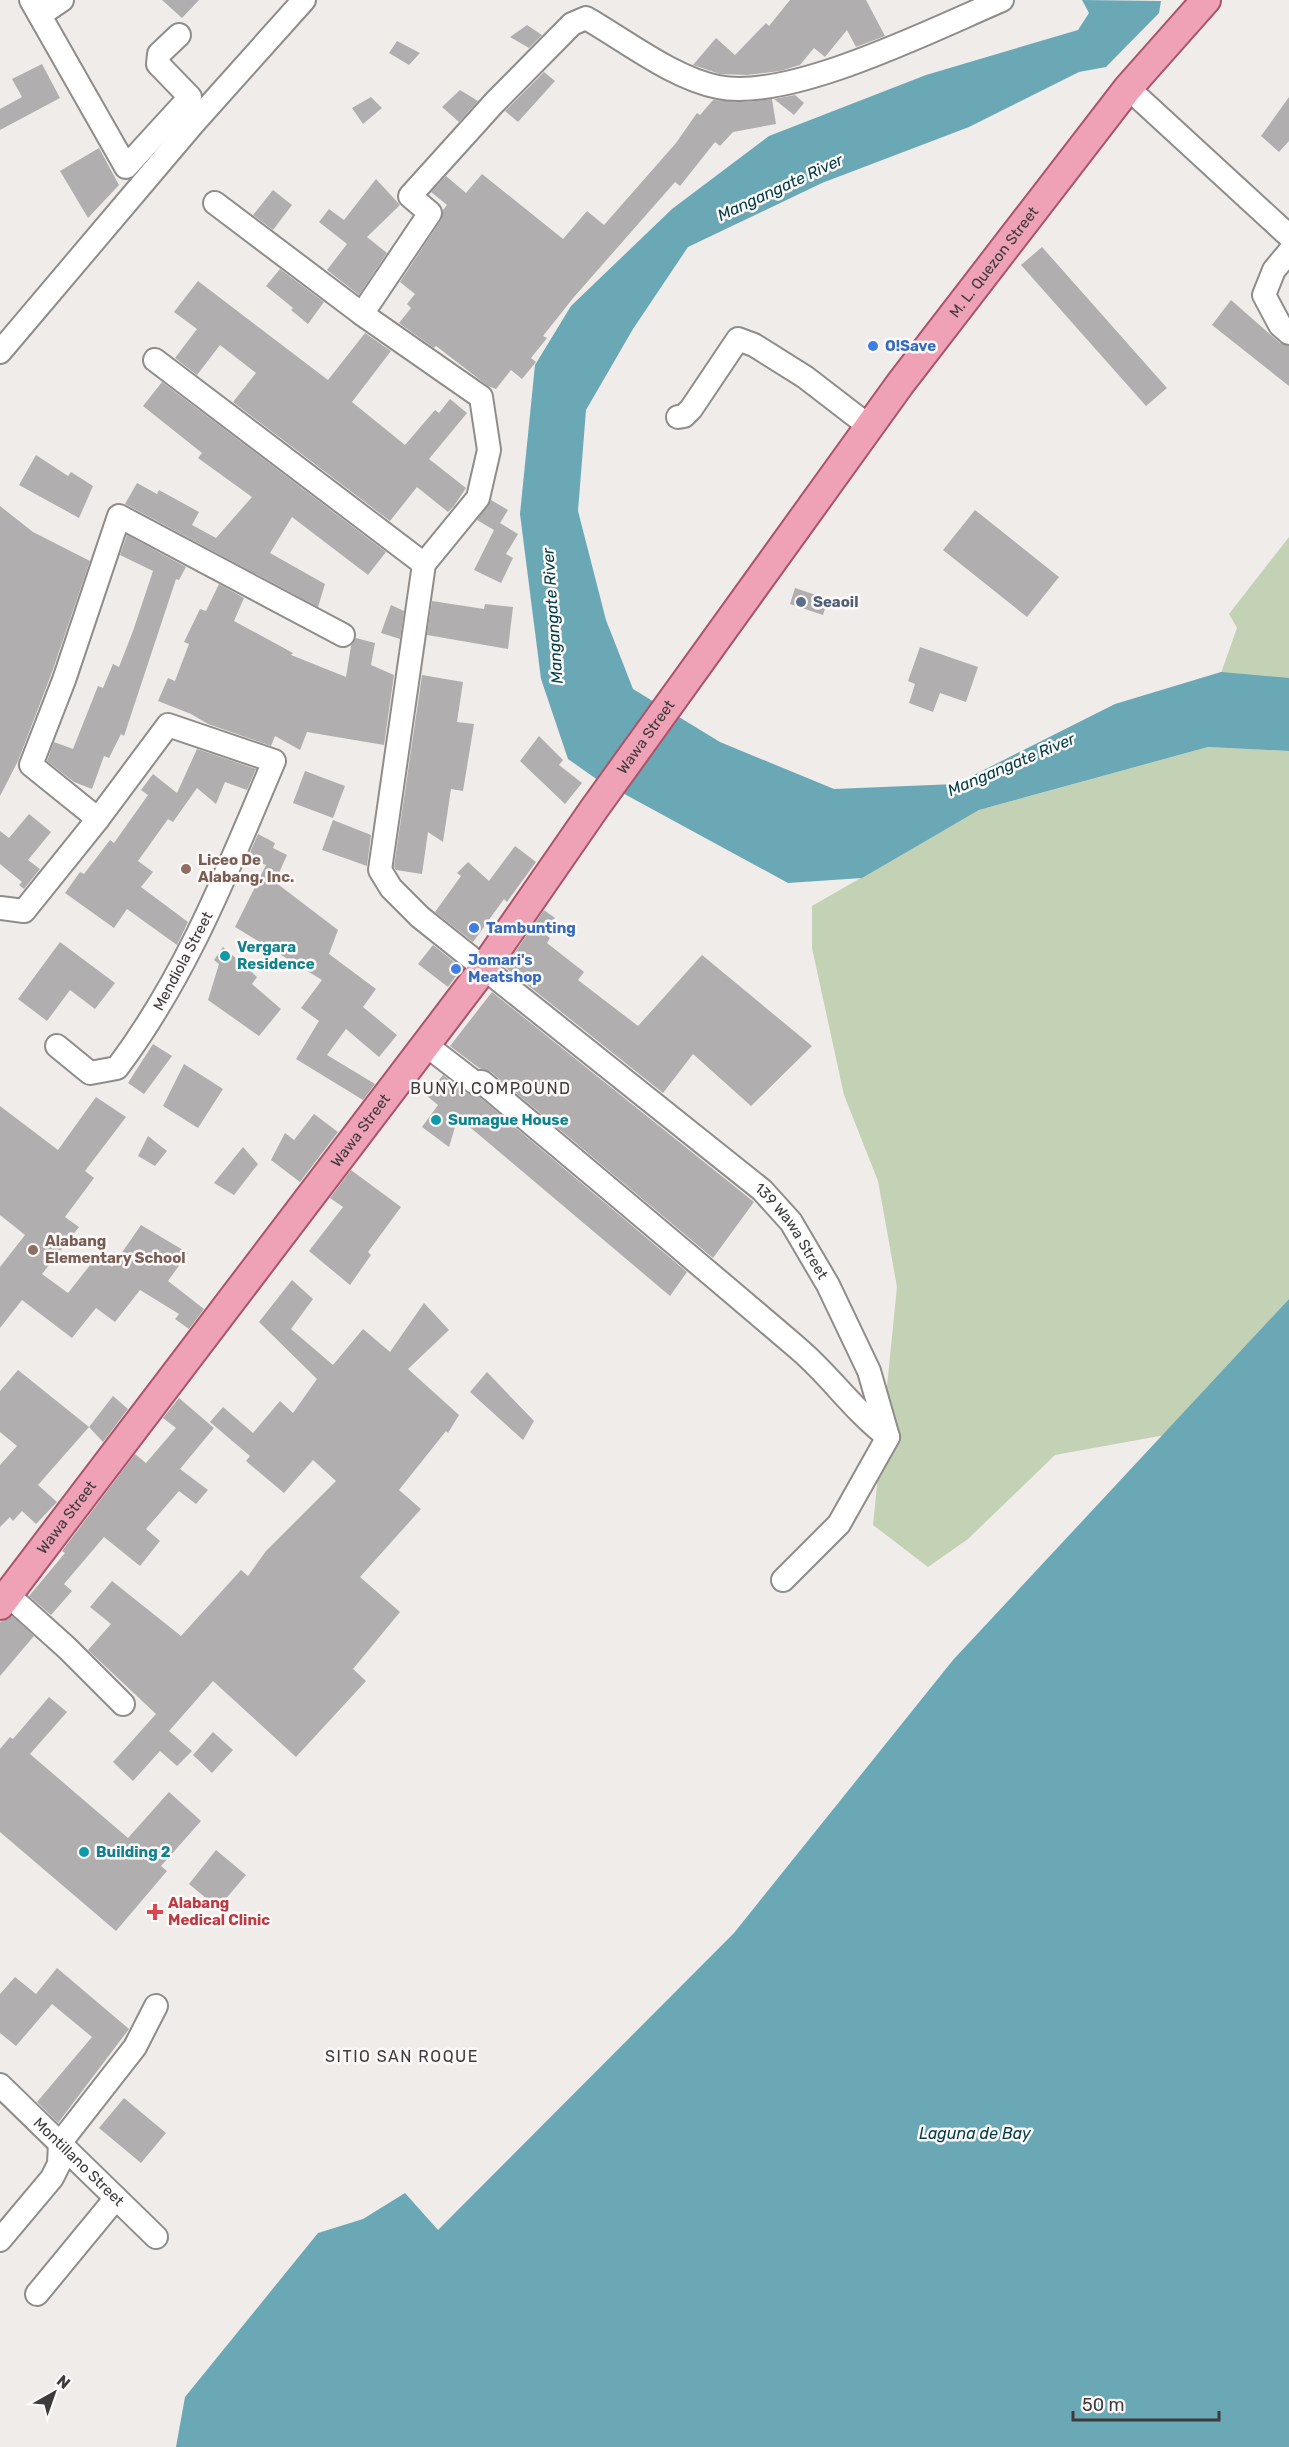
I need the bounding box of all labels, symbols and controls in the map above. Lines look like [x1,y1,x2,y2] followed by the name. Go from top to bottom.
[714,150,847,225] water label: Mangangate River
[946,203,1042,321] street label: M. L. Quezon Street
[885,337,936,355] place label: O!Save
[866,339,880,353] marker: O!Save
[538,546,567,685] water label: Mangangate River
[813,593,858,611] place label: Seaoil
[794,595,808,609] marker: Seaoil
[613,696,679,778] street label: Wawa Street
[945,729,1078,800] water label: Mangangate River
[198,851,294,886] place label: Liceo De Alabang, Inc.
[179,862,193,876] marker: Liceo De Alabang, Inc.
[149,908,217,1014] street label: Mendiola Street
[486,919,576,937] place label: Tambunting
[467,921,481,935] marker: Tambunting
[237,938,315,973] place label: Vergara Residence
[218,949,232,963] marker: Vergara Residence
[468,951,542,986] place label: Jomari's Meatshop
[449,962,463,976] marker: Jomari's Meatshop
[410,1079,572,1098] district label: BUNYI COMPOUND
[327,1090,394,1171] street label: Wawa Street
[448,1111,569,1129] place label: Sumague House
[429,1113,443,1127] marker: Sumague House
[751,1179,832,1283] street label: 139 Wawa Street
[45,1232,186,1267] place label: Alabang Elementary School
[26,1243,40,1257] marker: Alabang Elementary School
[33,1477,100,1558] street label: Wawa Street
[96,1843,171,1861] place label: Building 2
[77,1845,91,1859] marker: Building 2
[168,1894,270,1929] place label: Alabang Medical Clinic
[146,1903,164,1921] marker: Alabang Medical Clinic
[325,2047,479,2066] district label: SITIO SAN ROQUE
[30,2114,128,2210] street label: Montillano Street
[919,2124,1032,2143] water label: Laguna de Bay
[24,2363,84,2423] north arrow
[53,2371,74,2393] text: N
[1073,2384,1218,2422] scale bar
[1082,2394,1125,2416] text: 50 m

